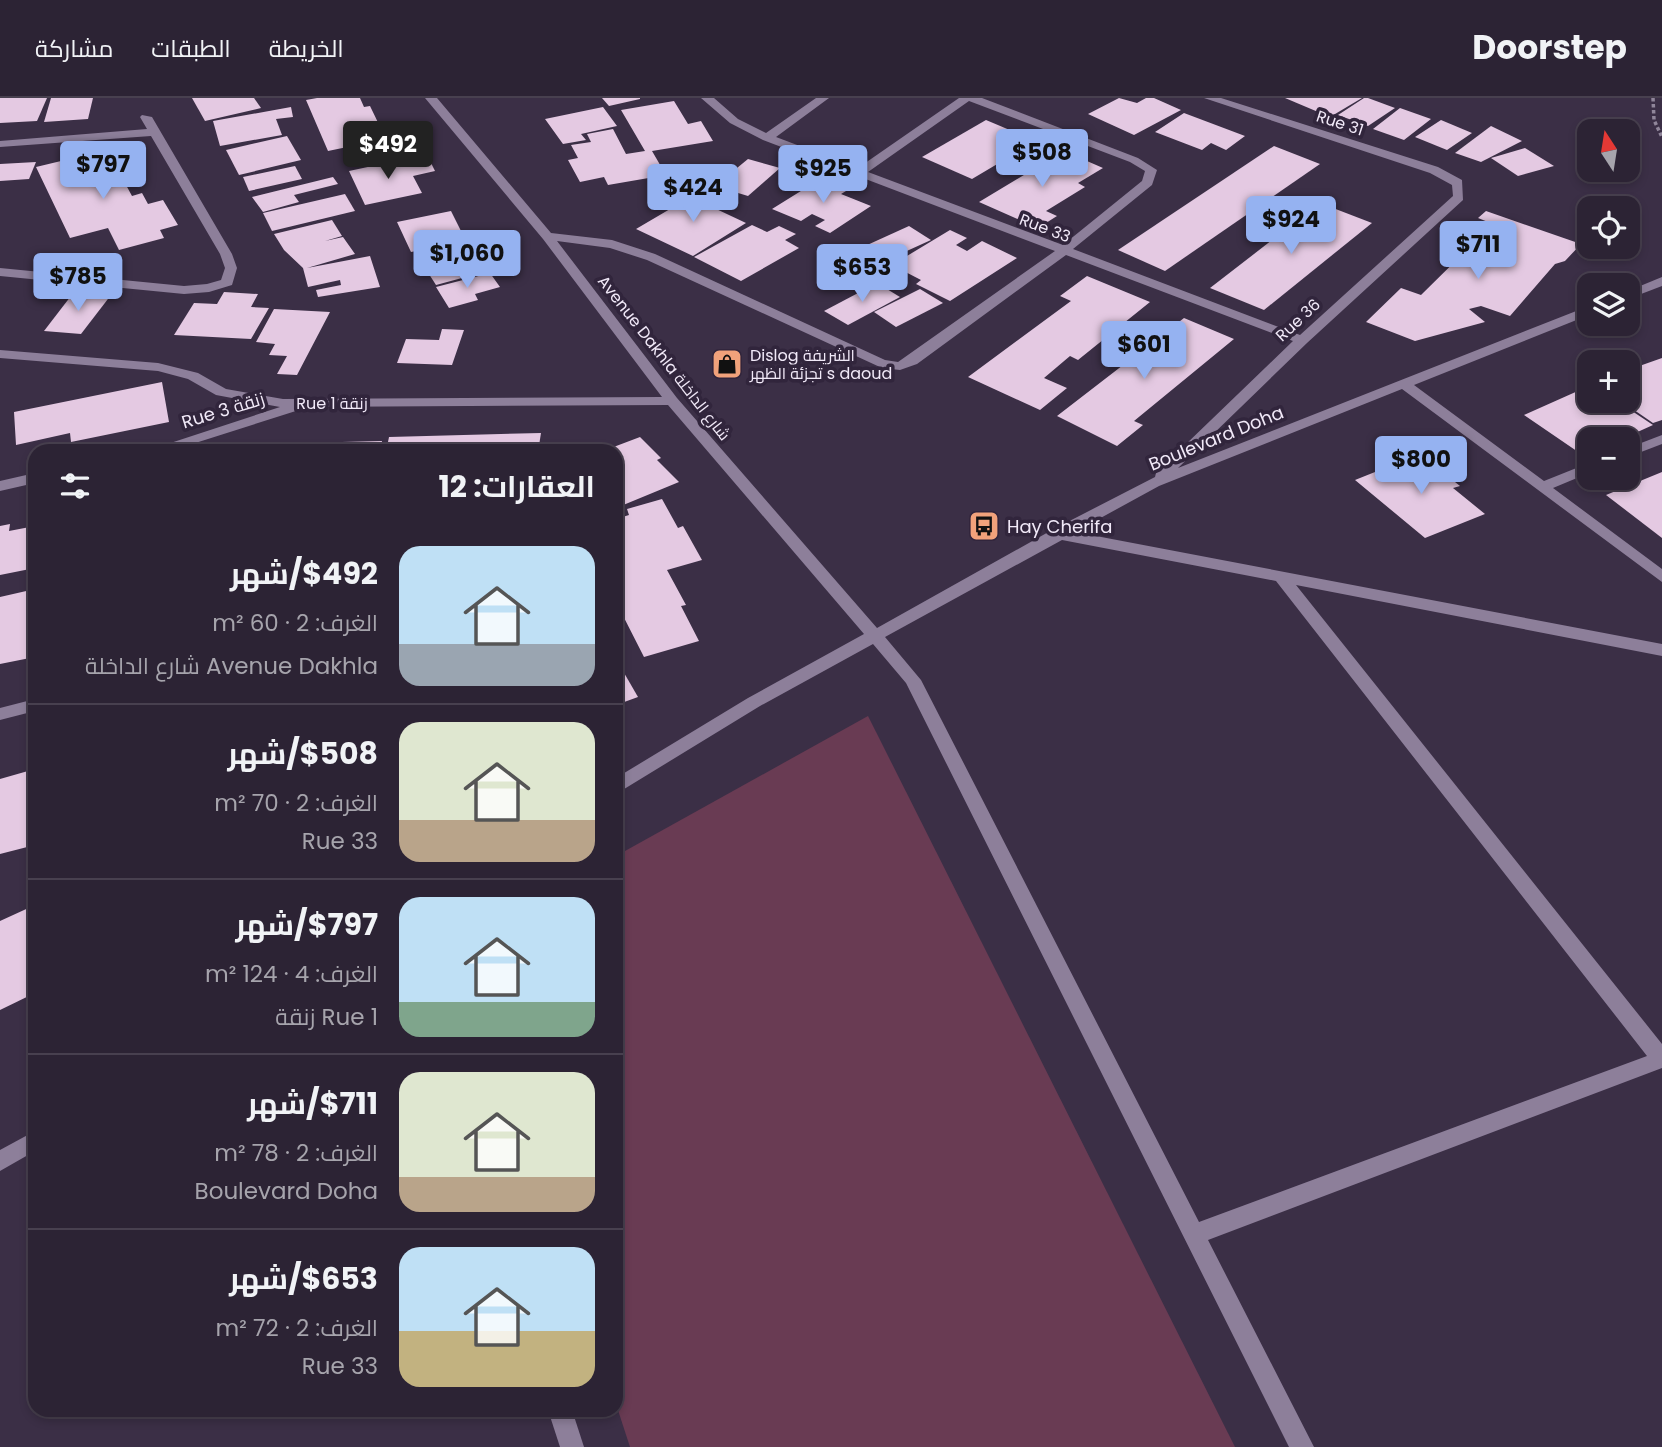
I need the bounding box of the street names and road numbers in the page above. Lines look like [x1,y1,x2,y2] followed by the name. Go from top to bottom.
[1313,105,1367,141] street label: Rue 31
[1016,208,1074,248] street label: Rue 33
[592,271,736,445] street label: Avenue Dakhla شارع الداخلة
[1271,293,1325,347] street label: Rue 36
[179,386,267,434] street label: Rue 3 زنقة
[296,392,368,415] street label: Rue 1 زنقة
[1145,400,1287,476] street label: Boulevard Doha

